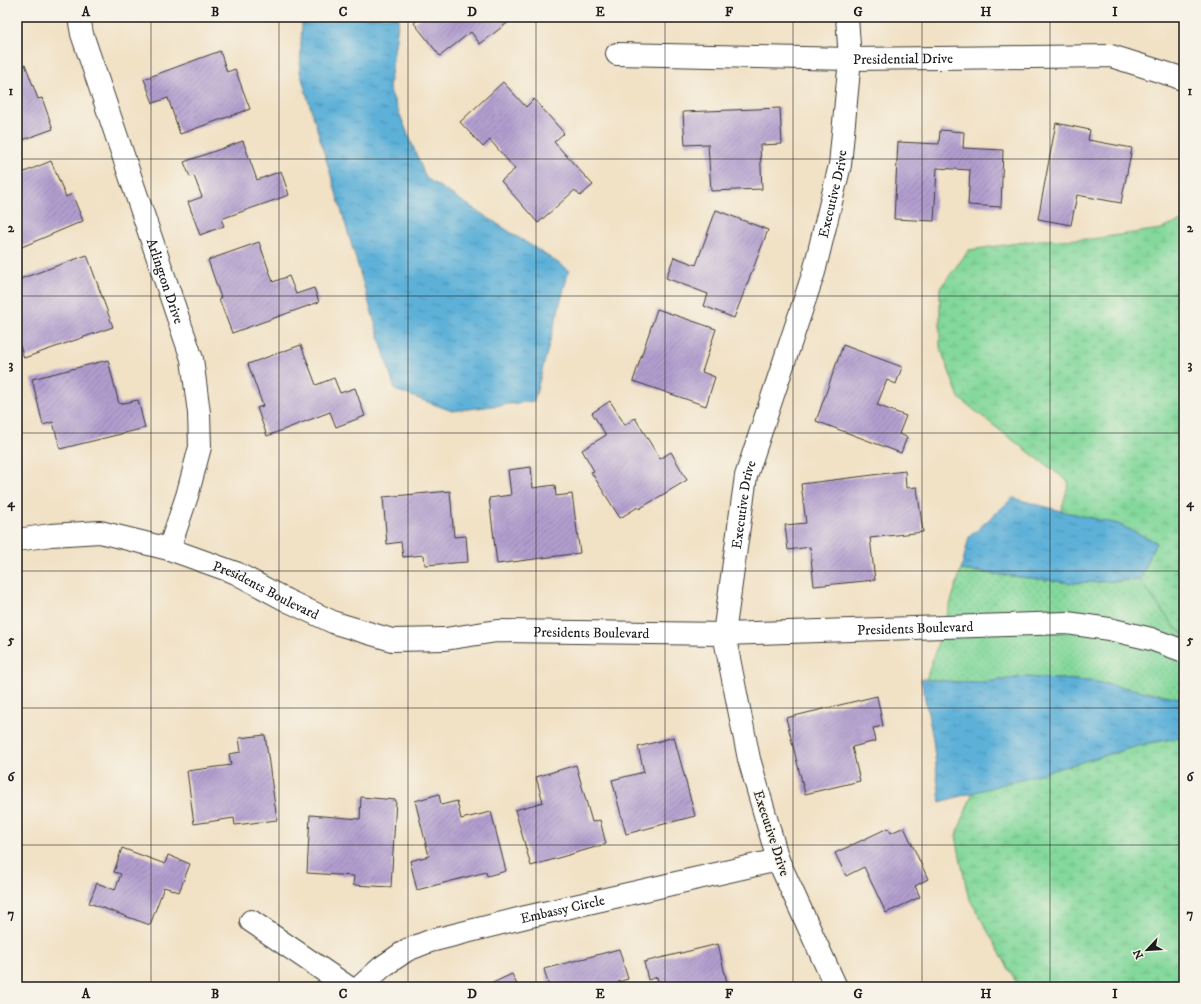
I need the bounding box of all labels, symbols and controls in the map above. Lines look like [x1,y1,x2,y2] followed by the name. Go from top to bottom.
[81,4,91,20] text: A
[211,4,219,20] text: B
[339,4,348,20] text: C
[467,4,477,20] text: D
[595,4,605,20] text: E
[725,4,734,20] text: F
[853,4,863,20] text: G
[981,4,992,20] text: H
[1112,4,1118,20] text: I
[853,50,953,69] street label: Presidential Drive
[9,83,14,99] text: 1
[1188,83,1193,99] text: 1
[815,149,851,240] street label: Executive Drive
[8,220,15,236] text: 2
[1187,220,1194,236] text: 2
[142,236,187,326] street label: Arlington Drive
[9,357,14,373] text: 3
[1188,357,1193,373] text: 3
[728,458,761,550] street label: Executive Drive
[6,495,15,512] text: 4
[1185,495,1194,512] text: 4
[210,557,322,624] street label: Presidents Boulevard
[857,618,974,640] street label: Presidents Boulevard
[533,623,650,643] street label: Presidents Boulevard
[7,632,15,648] text: 5
[1186,632,1194,648] text: 5
[8,769,16,785] text: 6
[1187,769,1195,785] text: 6
[749,788,794,879] street label: Executive Drive
[519,891,607,928] street label: Embassy Circle
[8,906,15,922] text: 7
[1187,906,1194,922] text: 7
[1127,930,1167,970] north arrow
[1131,947,1147,961] text: N
[81,986,91,1002] text: A
[211,986,219,1002] text: B
[339,986,348,1002] text: C
[467,986,477,1002] text: D
[595,986,605,1002] text: E
[725,986,734,1002] text: F
[853,986,863,1002] text: G
[981,986,992,1002] text: H
[1112,986,1118,1002] text: I

